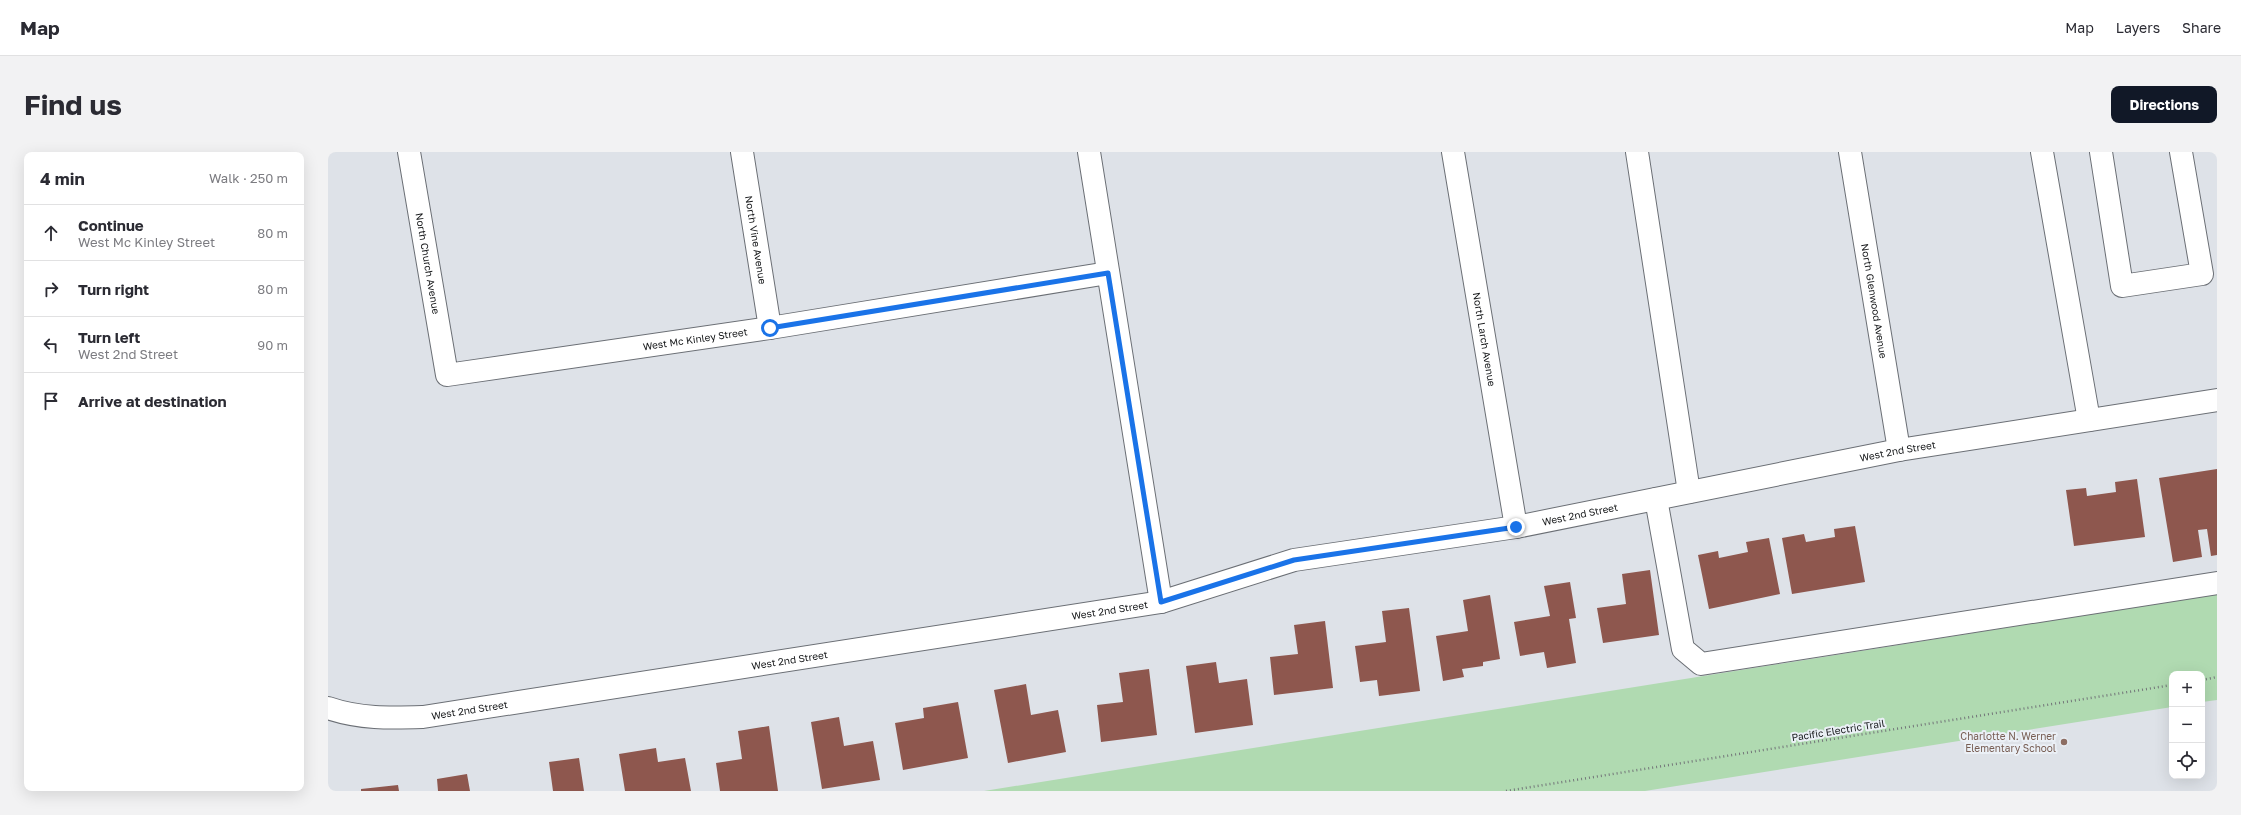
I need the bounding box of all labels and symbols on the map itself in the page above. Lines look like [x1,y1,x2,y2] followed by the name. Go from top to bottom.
[743,195,769,285] street label: North Vine Avenue
[413,212,443,315] street label: North Church Avenue
[1859,243,1890,360] street label: North Glenwood Avenue
[1471,291,1498,387] street label: North Larch Avenue
[761,319,779,337] route start
[642,325,748,352] street label: West Mc Kinley Street
[1859,438,1937,464] street label: West 2nd Street
[1541,501,1619,528] street label: West 2nd Street
[1507,518,1525,536] route end
[1071,598,1149,622] street label: West 2nd Street
[751,648,829,672] street label: West 2nd Street
[430,698,508,722] street label: West 2nd Street
[1791,717,1885,743] street label: Pacific Electric Trail
[1960,730,2056,754] place label: Charlotte N. Werner Elementary School
[2059,737,2069,747] marker: Charlotte N. Werner Elementary School

